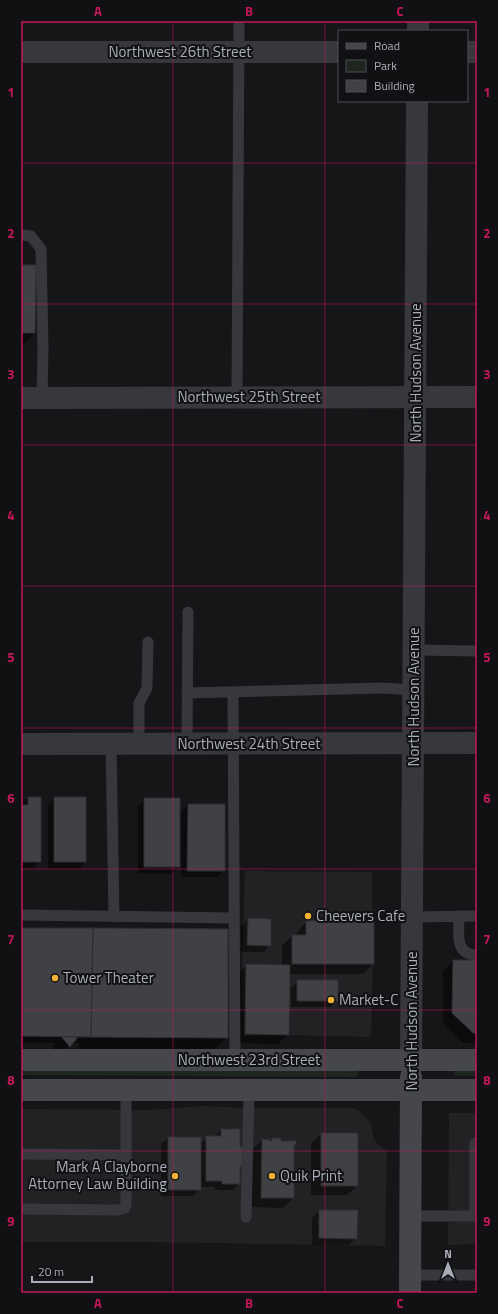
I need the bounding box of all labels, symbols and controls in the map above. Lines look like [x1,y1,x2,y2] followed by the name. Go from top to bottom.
[94,1,102,21] text: A
[245,1,253,21] text: B
[396,1,404,21] text: C
[338,30,468,102] legend
[374,36,400,55] text: Road
[109,40,252,63] street label: Northwest 26th Street
[374,56,397,75] text: Park
[374,76,415,95] text: Building
[7,82,15,102] text: 1
[483,82,491,102] text: 1
[7,223,15,243] text: 2
[483,223,491,243] text: 2
[404,304,427,443] street label: North Hudson Avenue
[7,364,15,384] text: 3
[483,364,491,384] text: 3
[178,385,321,408] street label: Northwest 25th Street
[7,505,15,525] text: 4
[483,505,491,525] text: 4
[402,628,425,767] street label: North Hudson Avenue
[7,647,15,667] text: 5
[483,647,491,667] text: 5
[178,732,321,755] street label: Northwest 24th Street
[7,788,15,808] text: 6
[483,788,491,808] text: 6
[316,904,405,927] place label: Cheevers Cafe
[303,911,313,921] marker: Cheevers Cafe
[7,929,15,949] text: 7
[483,929,491,949] text: 7
[400,952,423,1091] street label: North Hudson Avenue
[63,966,154,989] place label: Tower Theater
[50,973,60,983] marker: Tower Theater
[339,988,398,1011] place label: Market-C
[326,995,336,1005] marker: Market-C
[178,1048,321,1071] street label: Northwest 23rd Street
[7,1070,15,1090] text: 8
[483,1070,491,1090] text: 8
[28,1155,167,1195] place label: Mark A Clayborne Attorney Law Building
[280,1164,343,1187] place label: Quik Print
[170,1171,180,1181] marker: Mark A Clayborne Attorney Law Building
[267,1171,277,1181] marker: Quik Print
[7,1211,15,1231] text: 9
[483,1211,491,1231] text: 9
[428,1244,468,1284] north arrow
[444,1246,452,1262] text: N
[32,1258,92,1284] scale bar
[38,1262,64,1281] text: 20 m
[94,1293,102,1313] text: A
[245,1293,253,1313] text: B
[396,1293,404,1313] text: C

